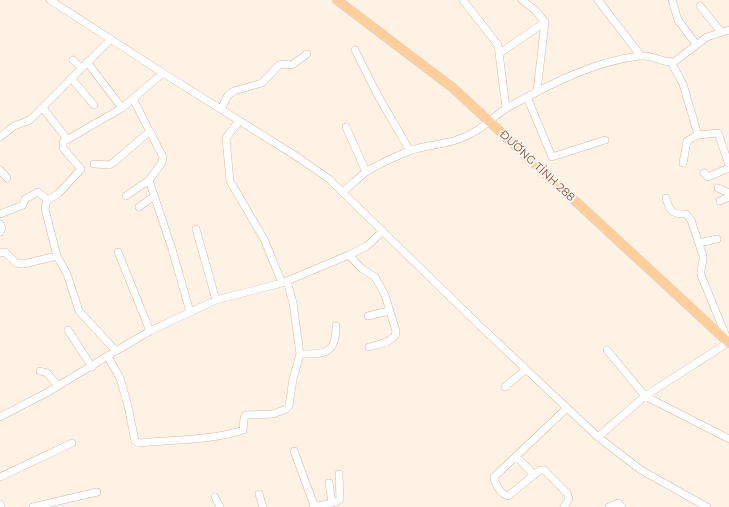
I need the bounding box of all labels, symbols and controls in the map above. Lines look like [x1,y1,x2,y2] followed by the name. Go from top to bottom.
[497,128,577,204] street label: ĐƯỜNG TỈNH 288

